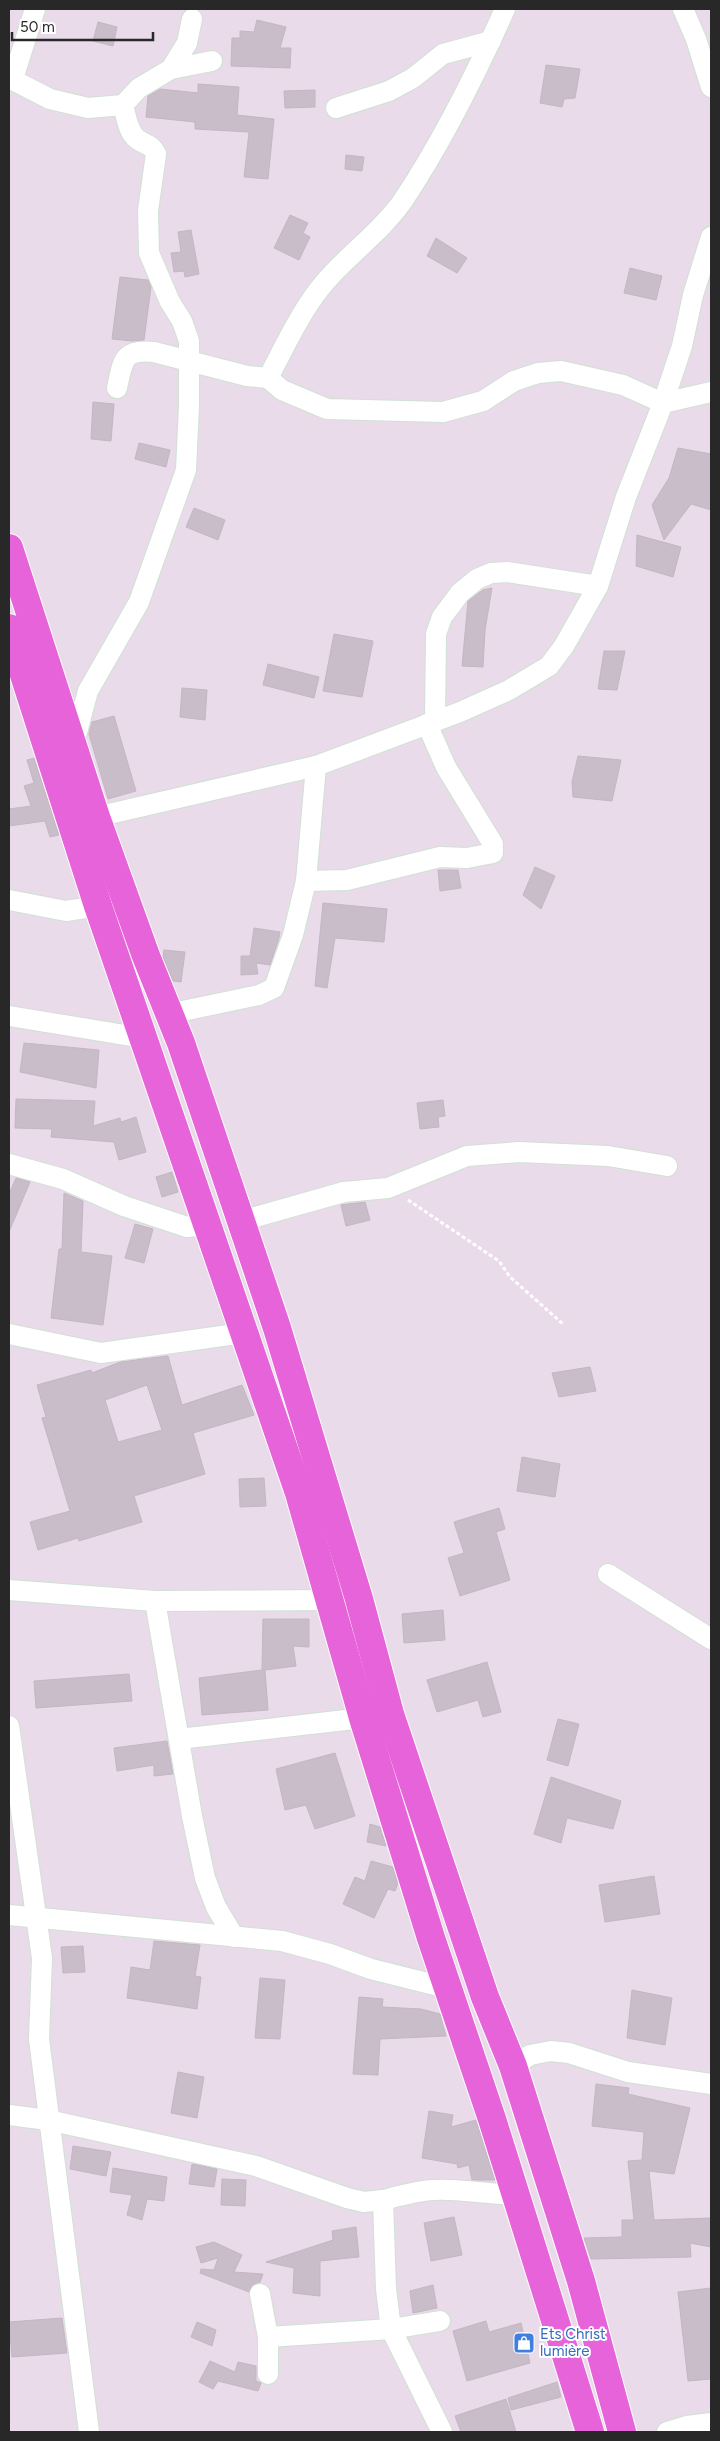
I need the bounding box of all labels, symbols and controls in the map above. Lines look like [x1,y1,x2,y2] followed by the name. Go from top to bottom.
[12,10,154,42] scale bar
[20,18,55,36] text: 50 m
[540,2325,606,2360] place label: Ets Christ lumière
[512,2331,536,2355] shop icon: Ets Christ lumière

